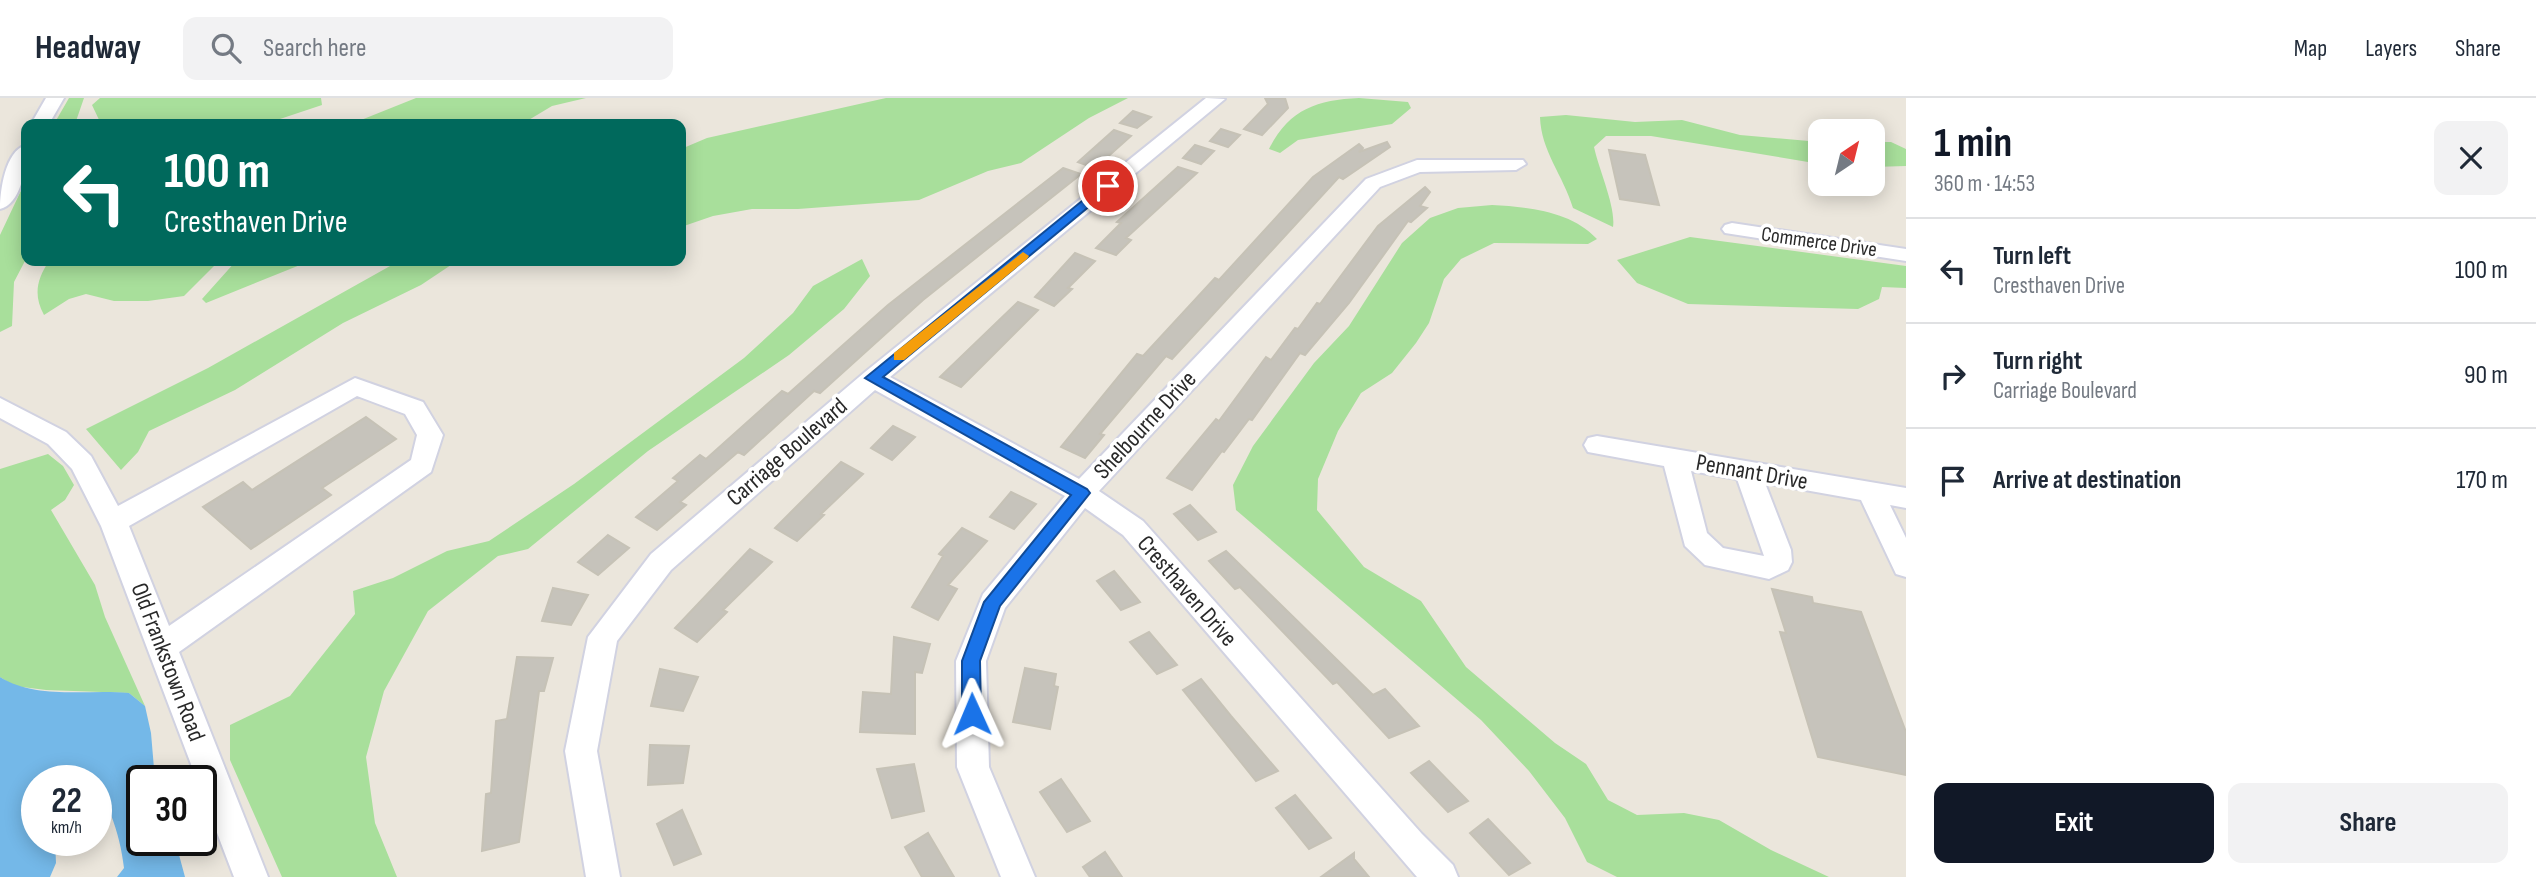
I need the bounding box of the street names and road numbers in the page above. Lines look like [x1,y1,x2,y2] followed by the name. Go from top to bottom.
[1760,222,1878,262] street label: Commerce Drive
[1088,365,1202,485] street label: Shelbourne Drive
[721,392,853,512] street label: Carriage Boulevard
[1694,448,1810,496] street label: Pennant Drive
[1131,530,1243,652] street label: Cresthaven Drive
[125,579,211,745] street label: Old Frankstown Road

